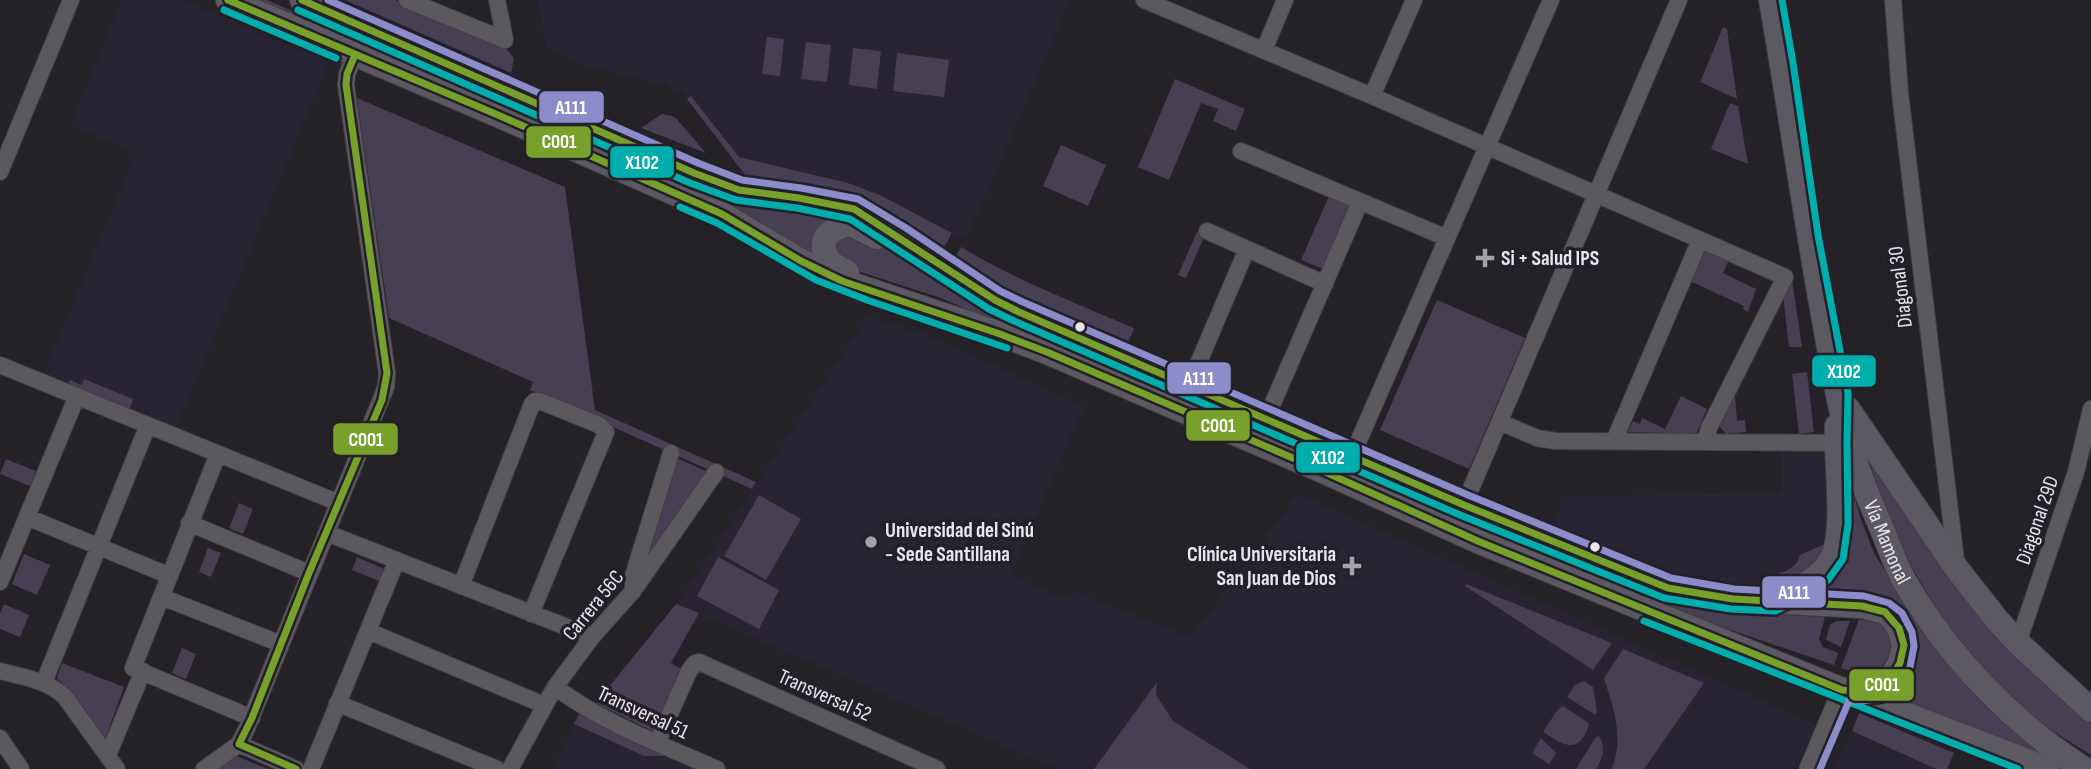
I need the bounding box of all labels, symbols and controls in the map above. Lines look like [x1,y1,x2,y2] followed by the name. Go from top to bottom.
[538,90,605,124] line badge: A111
[554,97,587,120] text: A111
[525,125,592,159] line badge: C001
[541,131,577,154] text: C001
[609,145,675,179] line badge: X102
[624,152,659,175] text: X102
[1883,245,1918,329] street label: Diagonal 30
[1501,246,1599,271] place label: Si + Salud IPS
[1475,248,1495,268] marker: Si + Salud IPS
[1073,320,1087,334] unlabelled marker
[1811,354,1877,388] line badge: X102
[1166,361,1232,395] line badge: A111
[1826,361,1861,384] text: X102
[1182,368,1215,391] text: A111
[1185,409,1251,442] line badge: C001
[1200,415,1236,438] text: C001
[332,422,399,456] line badge: C001
[348,429,384,452] text: C001
[1295,441,1361,474] line badge: X102
[1310,447,1345,470] text: X102
[2011,473,2064,568] street label: Diagonal 29D
[1858,496,1916,589] street label: Vía Mamonal
[885,518,1034,567] place label: Universidad del Sinú - Sede Santillana
[863,534,879,550] marker: Universidad del Sinú - Sede Santillana
[1588,540,1602,554] unlabelled marker
[1187,542,1336,591] place label: Clínica Universitaria San Juan de Dios
[1342,556,1362,576] marker: Clínica Universitaria San Juan de Dios
[558,565,629,645] street label: Carrera 56C
[1761,575,1827,609] line badge: A111
[1777,582,1810,605] text: A111
[774,664,875,727] street label: Transversal 52
[1848,668,1915,702] line badge: C001
[1864,674,1900,697] text: C001
[593,680,693,745] street label: Transversal 51

